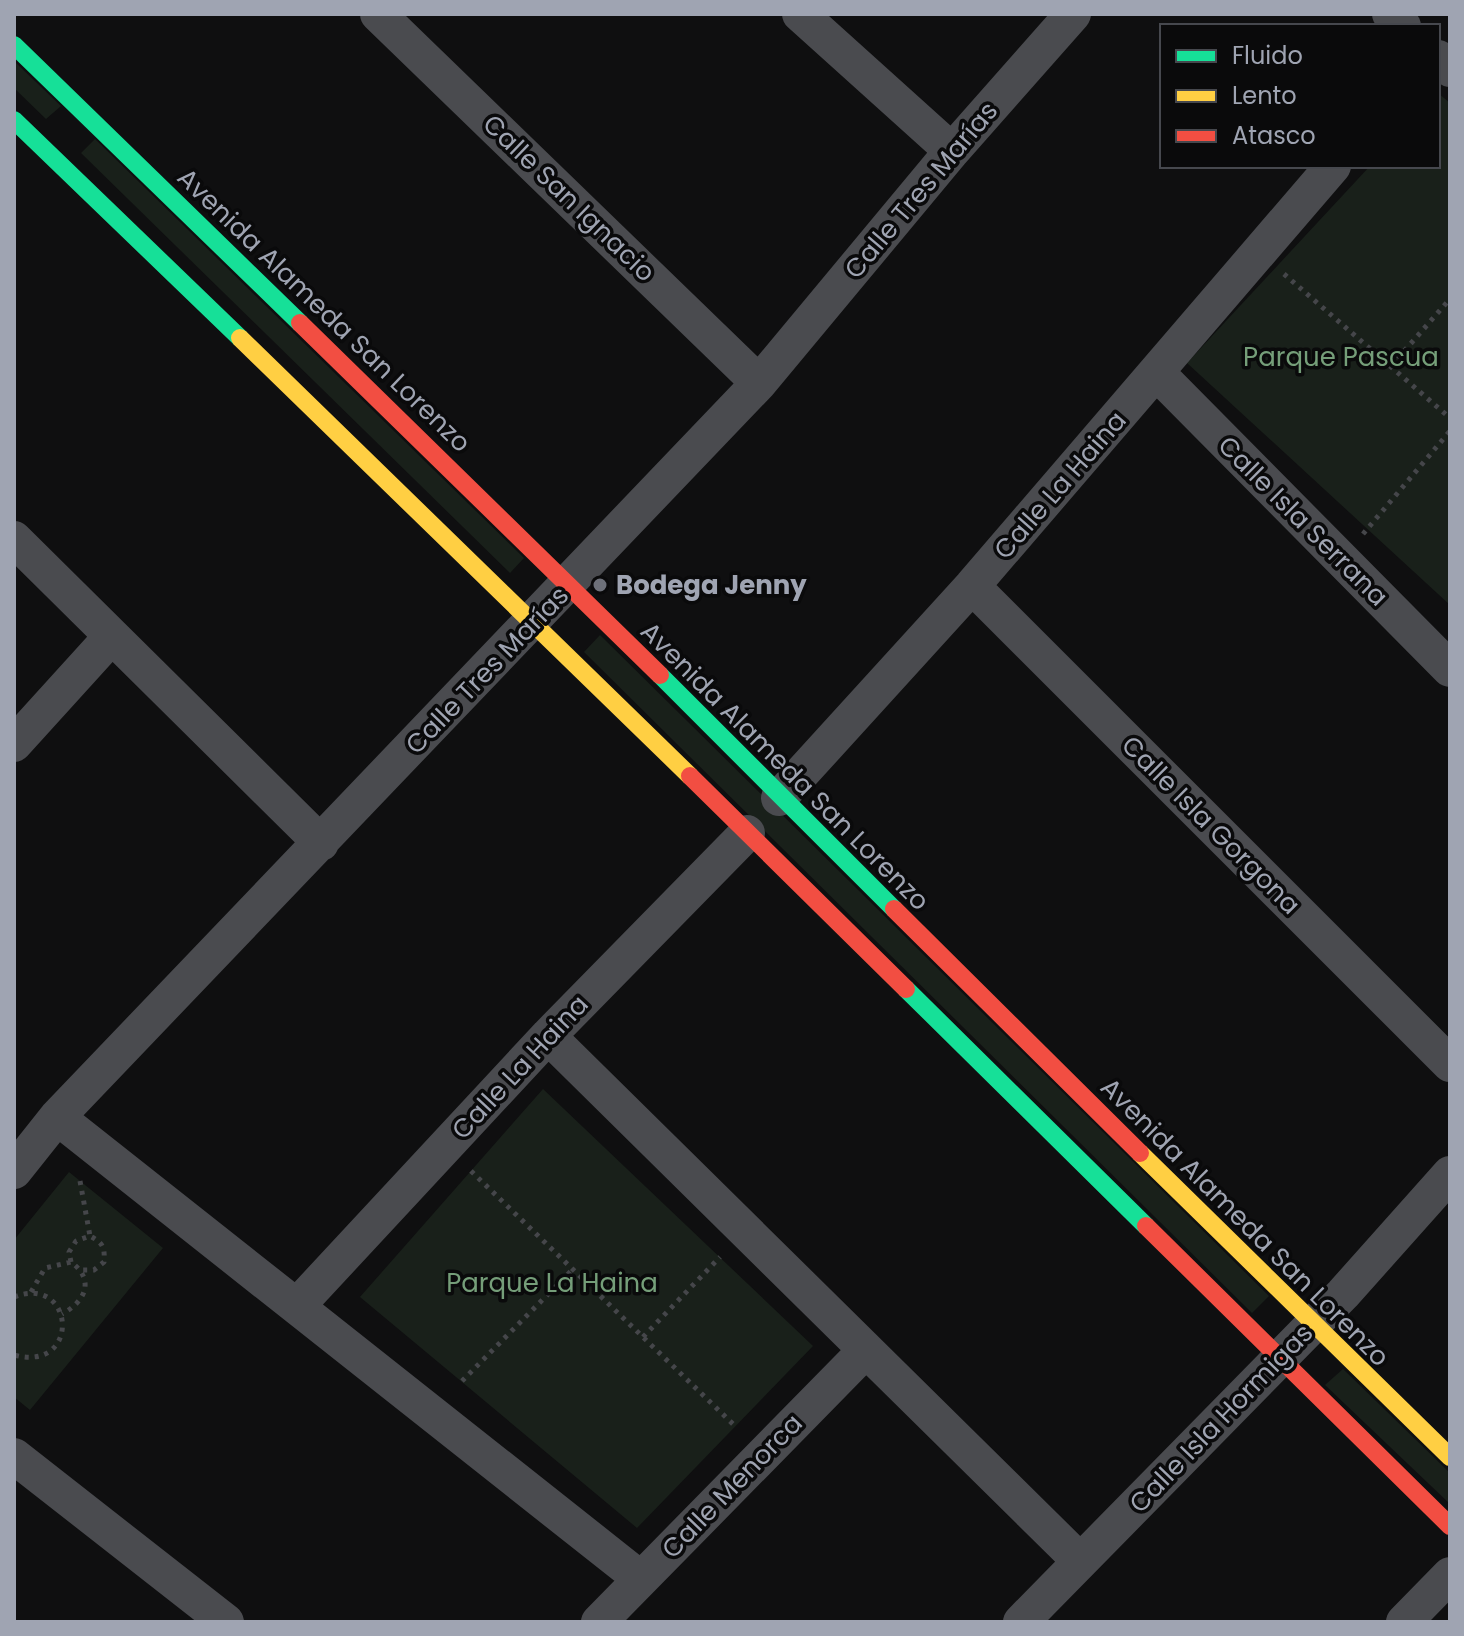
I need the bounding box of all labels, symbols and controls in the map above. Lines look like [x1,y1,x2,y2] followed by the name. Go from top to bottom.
[1160,24,1440,168] legend
[1232,39,1303,72] text: Fluido
[1232,79,1297,112] text: Lento
[836,94,1006,286] street label: Calle Tres Marías
[475,106,663,290] street label: Calle San Ignacio
[1232,119,1316,152] text: Atasco
[169,160,479,460] street label: Avenida Alameda San Lorenzo
[1243,339,1439,375] park label: Parque Pascua
[986,403,1134,567] street label: Calle La Haina
[1210,428,1396,614] street label: Calle Isla Serrana
[616,567,807,603] place label: Bodega Jenny
[591,576,609,594] marker: Bodega Jenny
[397,578,577,762] street label: Calle Tres Marías
[633,614,937,918] street label: Avenida Alameda San Lorenzo
[1114,728,1308,922] street label: Calle Isla Gorgona
[444,987,596,1147] street label: Calle La Haina
[1093,1070,1397,1374] street label: Avenida Alameda San Lorenzo
[446,1265,658,1301] park label: Parque La Haina
[1121,1315,1321,1521] street label: Calle Isla Hormigas
[654,1406,810,1566] street label: Calle Menorca

